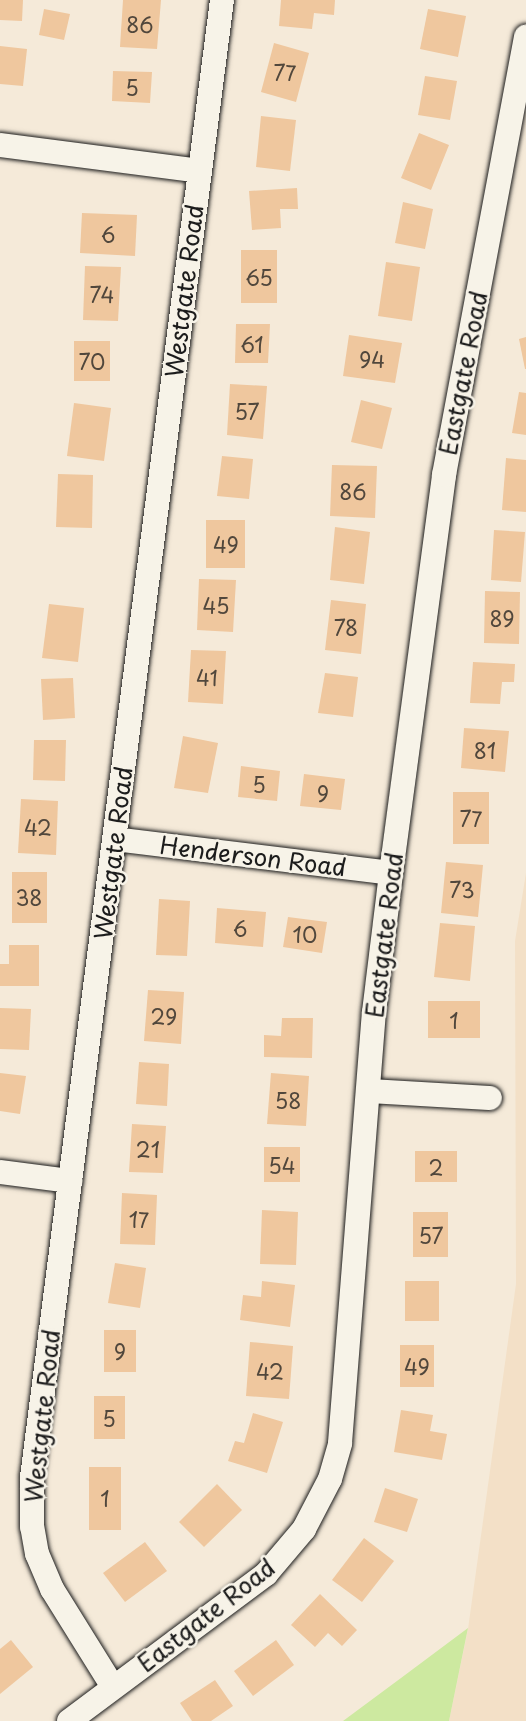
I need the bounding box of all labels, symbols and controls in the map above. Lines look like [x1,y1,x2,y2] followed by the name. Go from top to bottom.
[126,11,154,37] house number: 86
[273,59,297,85] house number: 77
[125,74,139,100] house number: 5
[159,203,209,379] street label: Westgate Road
[101,221,115,247] house number: 6
[245,264,273,290] house number: 65
[90,281,114,307] house number: 74
[433,289,493,457] street label: Eastgate Road
[240,331,264,357] house number: 61
[359,346,385,372] house number: 94
[79,348,105,374] house number: 70
[234,398,260,424] house number: 57
[339,478,367,504] house number: 86
[213,531,239,557] house number: 49
[203,592,229,618] house number: 45
[489,605,515,631] house number: 89
[334,614,358,640] house number: 78
[196,664,218,690] house number: 41
[474,737,496,763] house number: 81
[88,765,138,941] street label: Westgate Road
[252,771,266,797] house number: 5
[317,780,329,806] house number: 9
[459,805,483,831] house number: 77
[24,814,52,840] house number: 42
[158,830,348,882] street label: Henderson Road
[360,851,408,1019] street label: Eastgate Road
[449,876,475,902] house number: 73
[16,884,42,910] house number: 38
[233,915,247,941] house number: 6
[293,921,317,947] house number: 10
[151,1003,177,1029] house number: 29
[449,1007,459,1033] house number: 1
[275,1087,301,1113] house number: 58
[136,1136,160,1162] house number: 21
[268,1152,296,1178] house number: 54
[429,1154,443,1180] house number: 2
[129,1206,149,1232] house number: 17
[418,1222,444,1248] house number: 57
[19,1328,65,1504] street label: Westgate Road
[114,1338,126,1364] house number: 9
[404,1353,430,1379] house number: 49
[256,1358,284,1384] house number: 42
[102,1405,116,1431] house number: 5
[100,1485,110,1511] house number: 1
[132,1553,280,1677] street label: Eastgate Road

